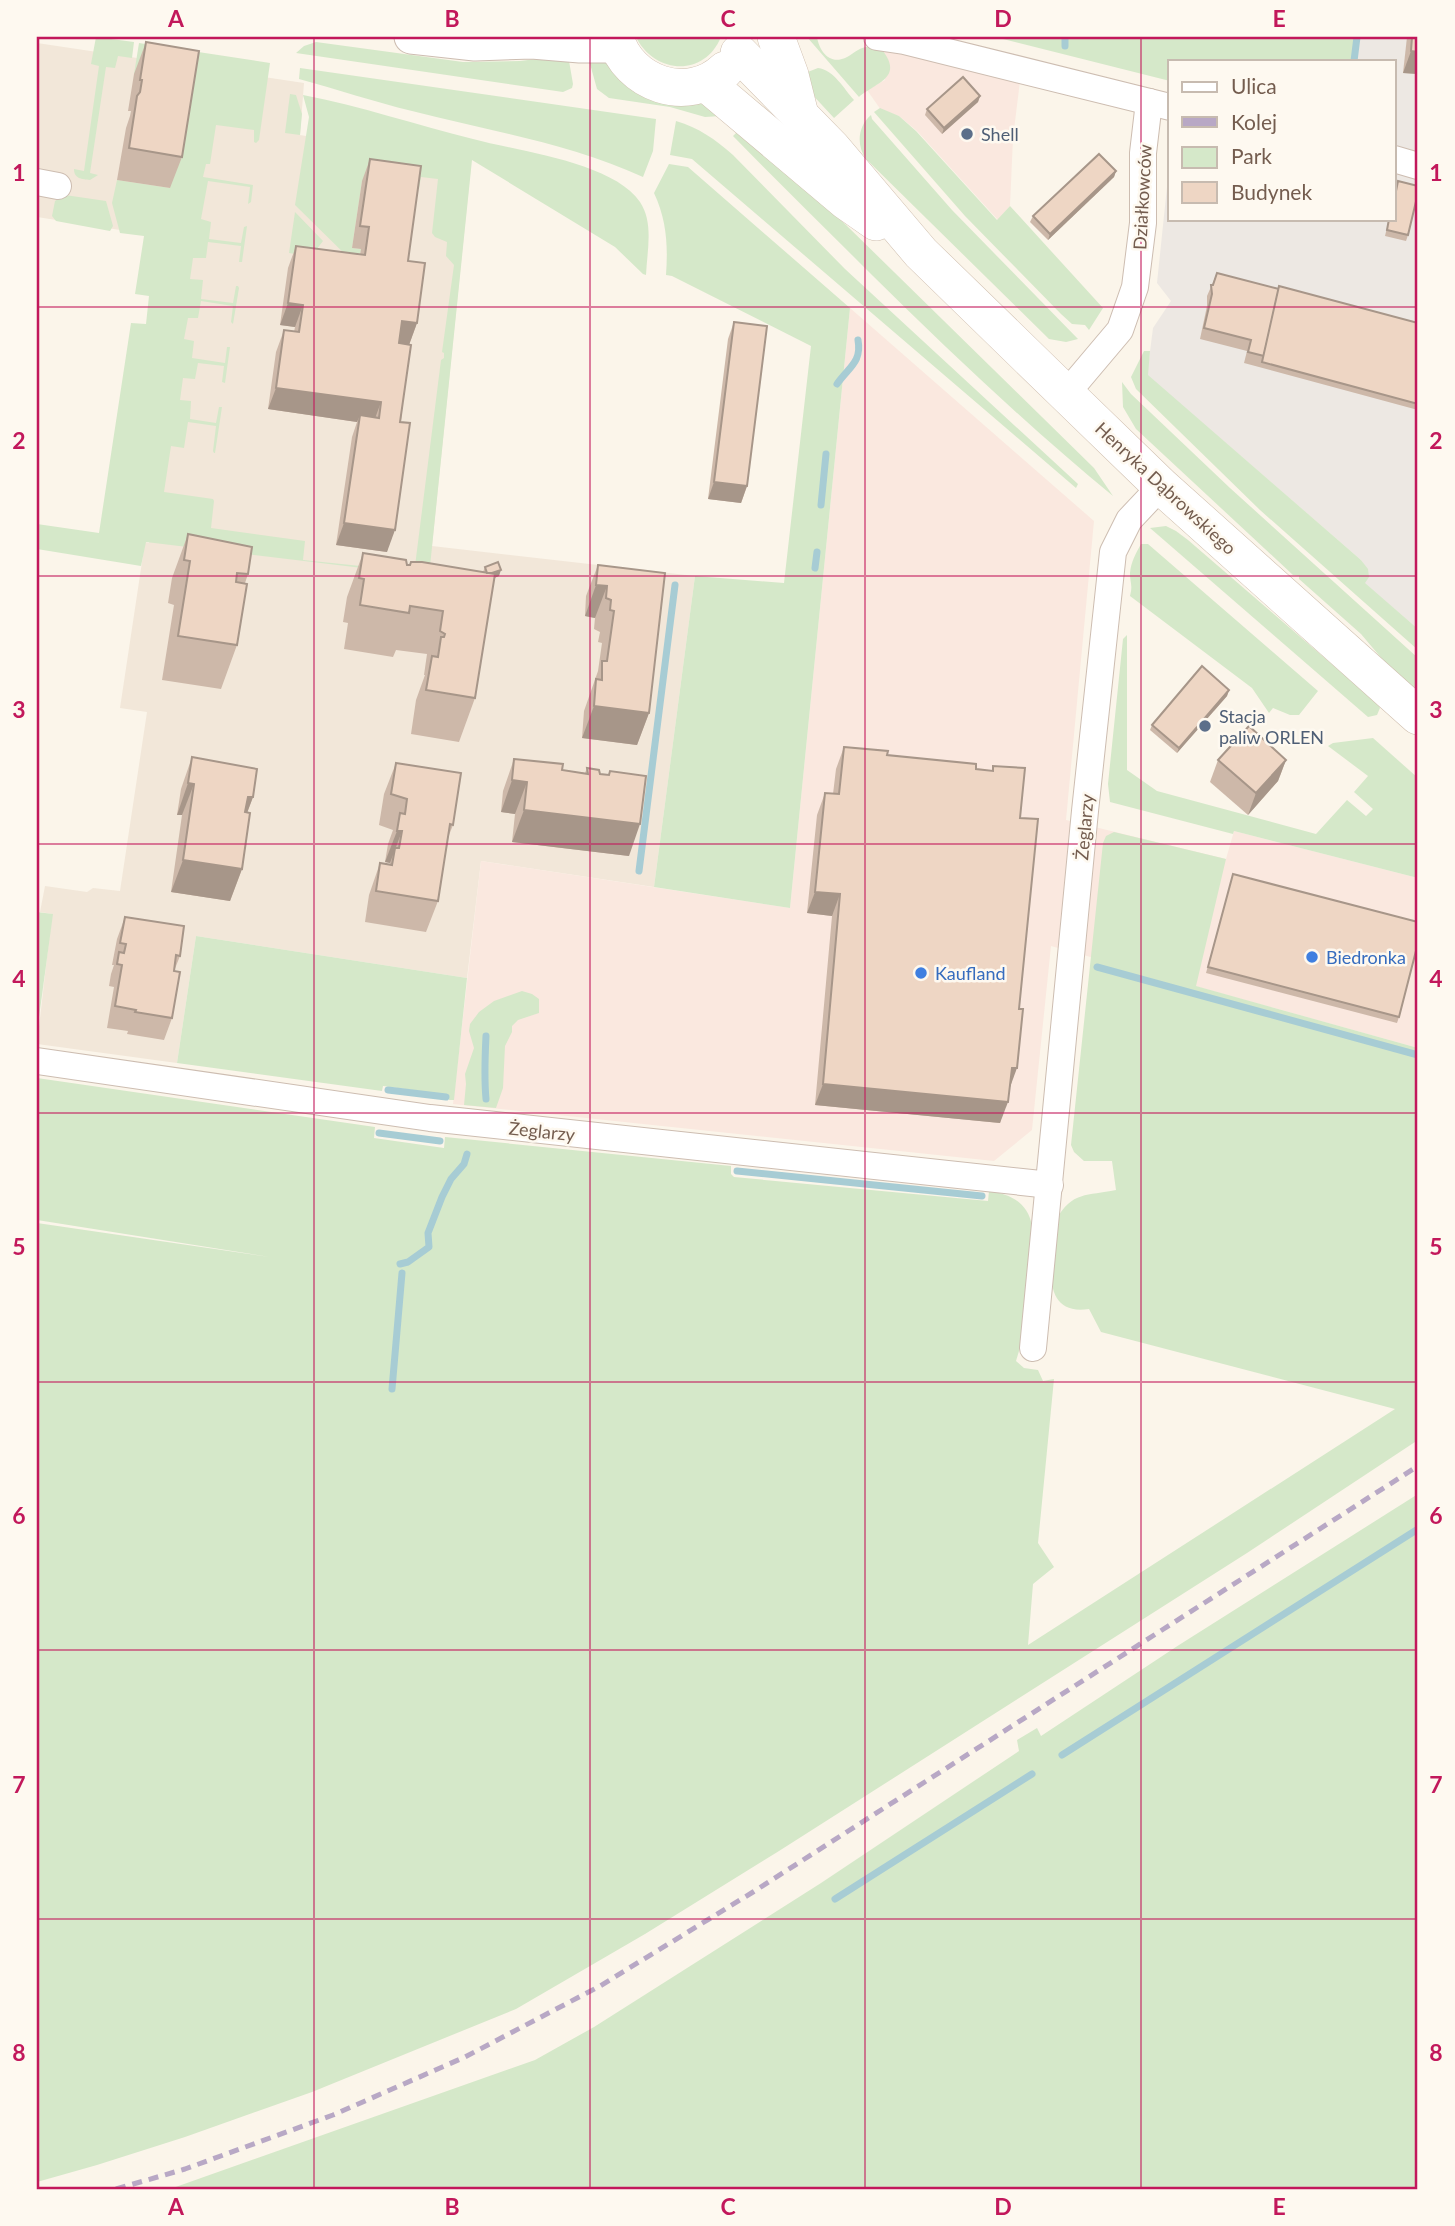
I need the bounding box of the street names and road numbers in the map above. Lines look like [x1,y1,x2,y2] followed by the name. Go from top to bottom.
[1128,144,1156,250] street label: Działkowców
[1091,417,1241,559] street label: Henryka Dąbrowskiego
[1070,792,1098,861] street label: Żeglarzy
[508,1117,577,1145] street label: Żeglarzy

